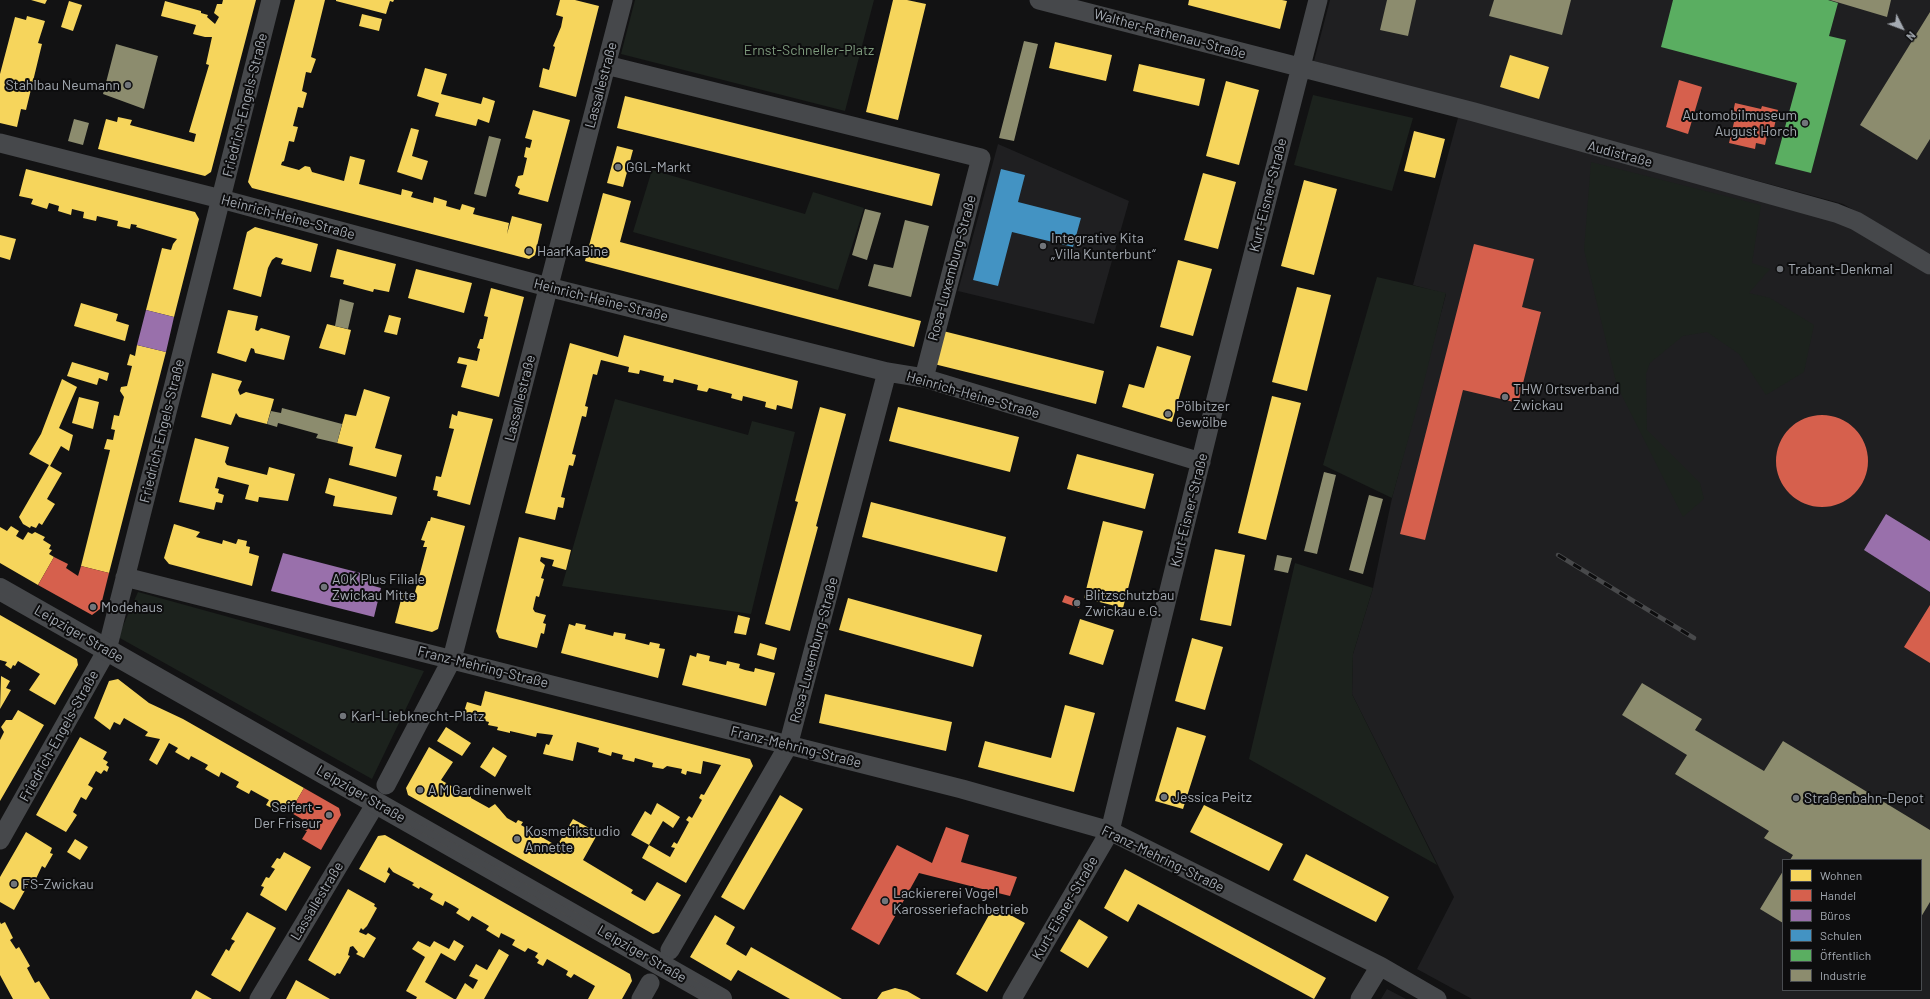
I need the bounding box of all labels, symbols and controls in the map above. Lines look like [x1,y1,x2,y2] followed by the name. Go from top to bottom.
[1092,6,1248,62] street label: Walther-Rathenau-Straße
[1882,8,1922,48] north arrow
[1904,29,1919,43] text: N
[219,31,271,179] street label: Friedrich-Engels-Straße
[581,40,621,130] street label: Lassallestraße
[744,42,874,58] park label: Ernst-Schneller-Platz
[5,77,120,93] place label: Stahlbau Neumann
[123,80,133,90] marker: Stahlbau Neumann
[1683,107,1797,140] place label: Automobilmuseum August Horch
[1800,118,1810,128] marker: Automobilmuseum August Horch
[1246,136,1290,254] street label: Kurt-Eisner-Straße
[1586,137,1654,171] street label: Audistraße
[626,159,691,175] place label: GGL-Markt
[613,162,623,172] marker: GGL-Markt
[219,191,357,243] street label: Heinrich-Heine-Straße
[924,193,980,343] street label: Rosa-Luxemburg-Straße
[1051,230,1156,262] place label: Integrative Kita „Villa Kunterbunt“
[1038,241,1048,251] marker: Integrative Kita „Villa Kunterbunt“
[537,243,609,259] place label: HaarKaBine
[524,246,534,256] marker: HaarKaBine
[1788,261,1893,277] place label: Trabant-Denkmal
[1775,264,1785,274] marker: Trabant-Denkmal
[532,275,670,325] street label: Heinrich-Heine-Straße
[501,353,539,443] street label: Lassallestraße
[136,357,188,505] street label: Friedrich-Engels-Straße
[904,368,1042,422] street label: Heinrich-Heine-Straße
[1513,381,1619,414] place label: THW Ortsverband Zwickau
[1500,392,1510,402] marker: THW Ortsverband Zwickau
[1176,398,1230,430] place label: Pölbitzer Gewölbe
[1163,409,1173,419] marker: Pölbitzer Gewölbe
[1167,451,1211,569] street label: Kurt-Eisner-Straße
[332,571,425,604] place label: AOK Plus Filiale Zwickau Mitte
[786,575,842,725] street label: Rosa-Luxemburg-Straße
[319,582,329,592] marker: AOK Plus Filiale Zwickau Mitte
[1085,587,1175,620] place label: Blitzschutzbau Zwickau e.G.
[1072,598,1082,608] marker: Blitzschutzbau Zwickau e.G.
[101,599,163,615] place label: Modehaus
[31,602,127,666] street label: Leipziger Straße
[88,602,98,612] marker: Modehaus
[416,643,550,691] street label: Franz-Mehring-Straße
[16,667,102,805] street label: Friedrich-Engels-Straße
[351,708,484,724] place label: Karl-Liebknecht-Platz
[338,711,348,721] marker: Karl-Liebknecht-Platz
[729,723,863,771] street label: Franz-Mehring-Straße
[313,762,409,826] street label: Leipziger Straße
[428,782,532,798] place label: A M Gardinenwelt
[415,785,425,795] marker: A M Gardinenwelt
[1172,789,1252,805] place label: Jessica Peitz
[1804,790,1924,806] place label: Straßenbahn-Depot
[1159,792,1169,802] marker: Jessica Peitz
[1791,793,1801,803] marker: Straßenbahn-Depot
[254,799,321,832] place label: Seifert - Der Friseur
[324,810,334,820] marker: Seifert - Der Friseur
[1099,822,1227,896] street label: Franz-Mehring-Straße
[525,823,620,856] place label: Kosmetikstudio Annette
[512,834,522,844] marker: Kosmetikstudio Annette
[1029,853,1101,963] street label: Kurt-Eisner-Straße
[287,859,347,943] street label: Lassallestraße
[1782,859,1922,991] legend
[1820,868,1862,882] text: Wohnen
[22,876,94,892] place label: FS-Zwickau
[9,879,19,889] marker: FS-Zwickau
[893,885,1029,918] place label: Lackiererei Vogel Karosseriefachbetrieb
[1820,888,1856,902] text: Handel
[880,896,890,906] marker: Lackiererei Vogel Karosseriefachbetrieb
[1820,908,1850,922] text: Büros
[594,922,690,986] street label: Leipziger Straße
[1820,928,1862,942] text: Schulen
[1820,948,1871,962] text: Öffentlich
[1820,968,1866,982] text: Industrie

